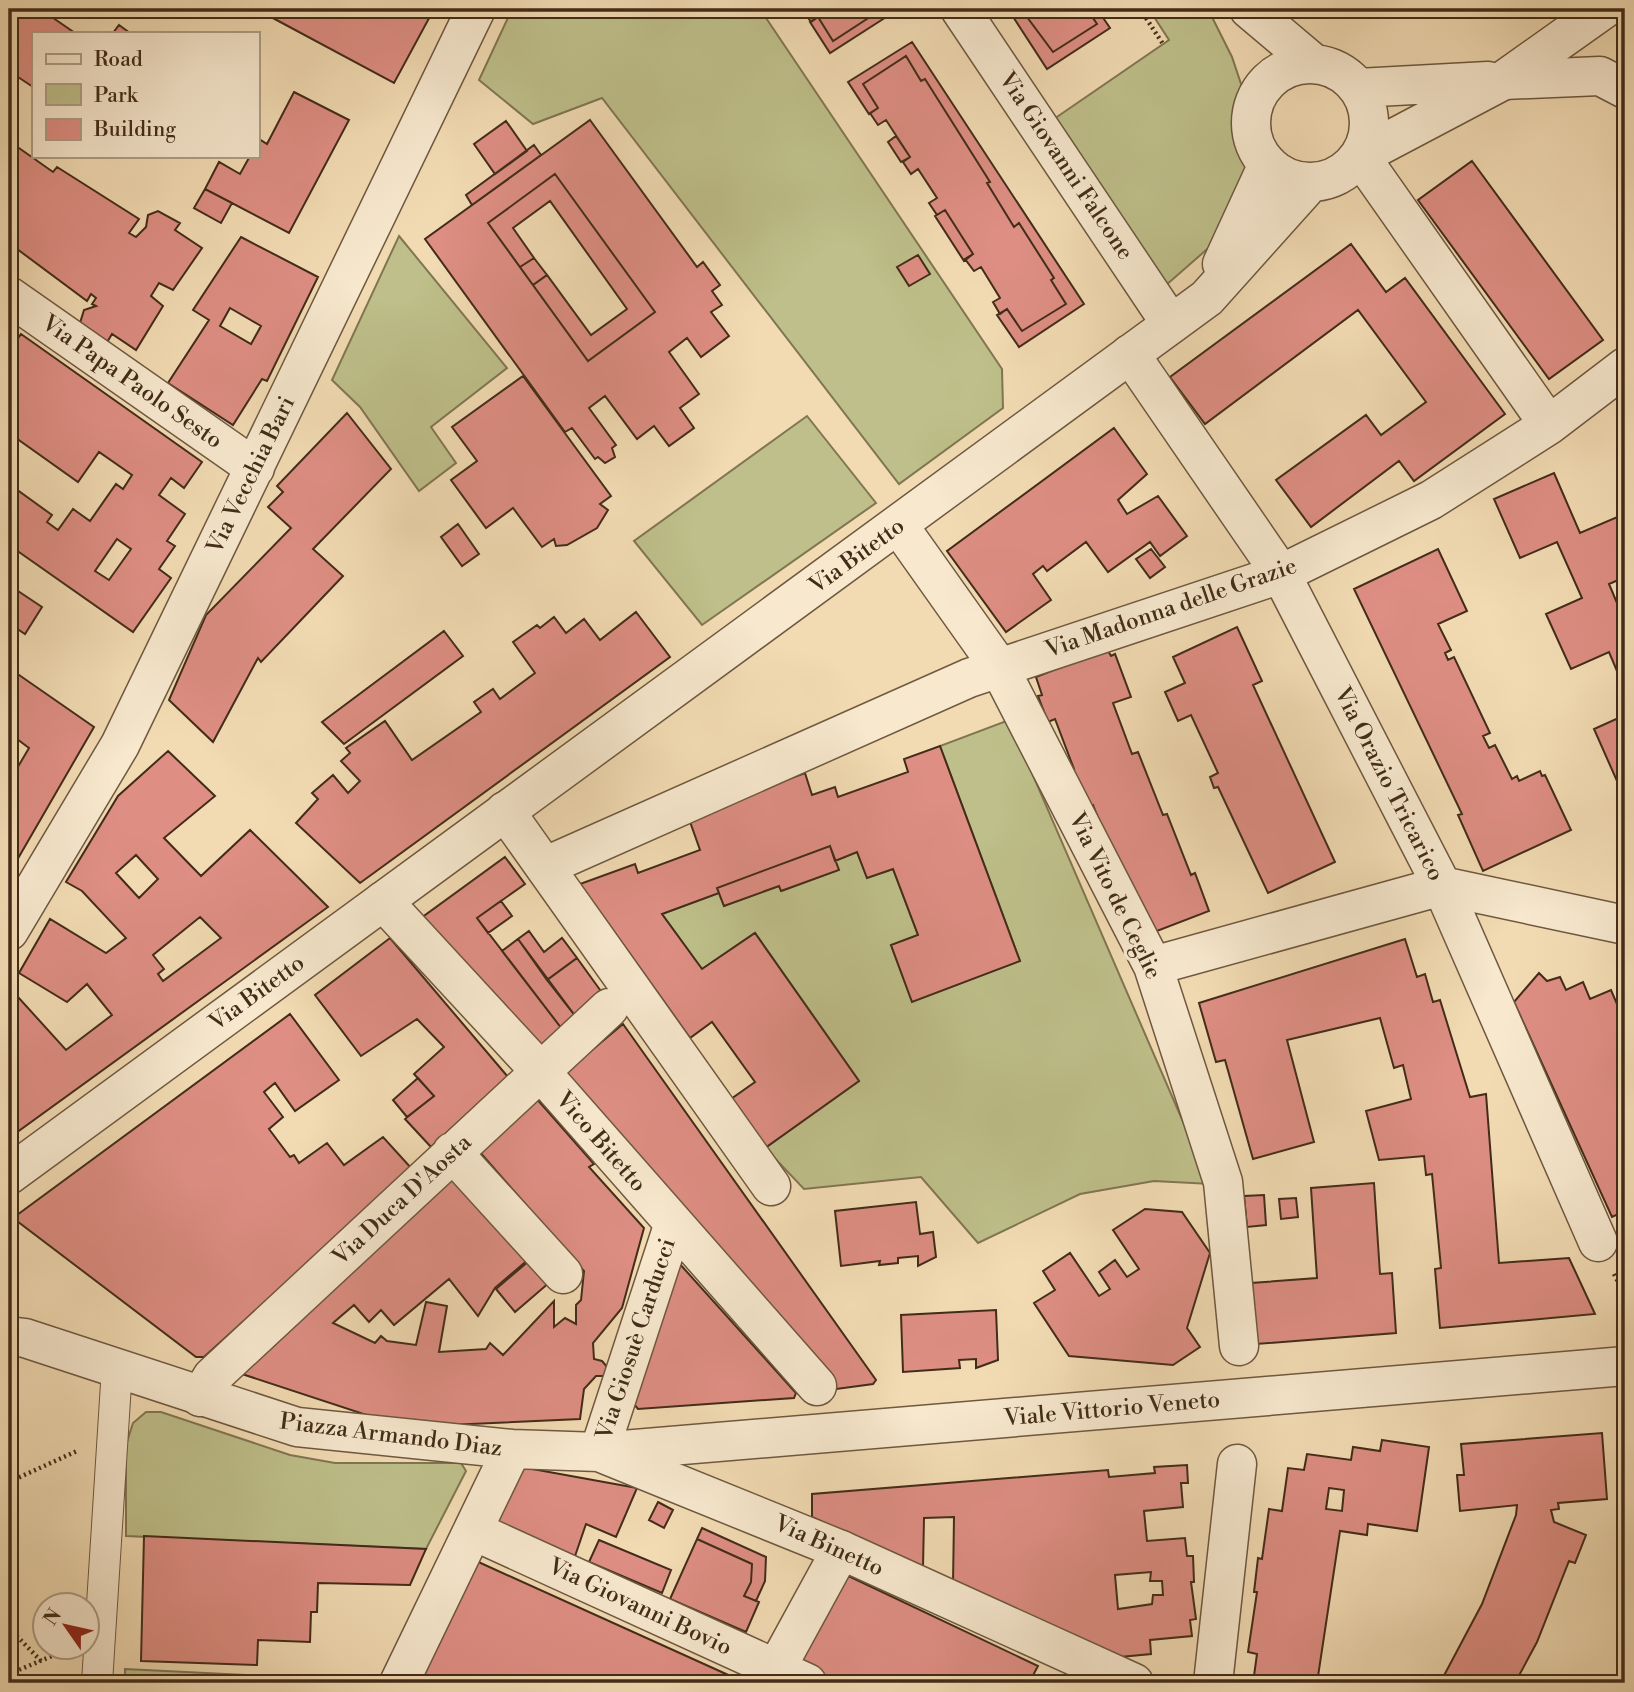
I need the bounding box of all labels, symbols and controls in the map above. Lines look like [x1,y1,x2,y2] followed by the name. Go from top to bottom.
[32,32,259,158] legend
[94,47,143,73] text: Road
[992,66,1139,265] street label: Via Giovanni Falcone
[94,83,139,109] text: Park
[93,117,176,143] text: Building
[35,308,228,455] street label: Via Papa Paolo Sesto
[200,392,301,559] street label: Via Vecchia Bari
[803,512,910,601] street label: Via Bitetto
[1041,552,1300,665] street label: Via Madonna delle Grazie
[1328,681,1450,886] street label: Via Orazio Tricarico
[1062,807,1167,984] street label: Via Vito de Ceglie
[203,949,310,1038] street label: Via Bitetto
[549,1085,652,1198] street label: Vico Bitetto
[326,1128,477,1272] street label: Via Duca D'Aosta
[590,1235,682,1444] street label: Via Giosuè Carducci
[1002,1386,1221,1432] street label: Viale Vittorio Veneto
[278,1407,504,1463] street label: Piazza Armando Diaz
[769,1509,888,1583] street label: Via Binetto
[543,1552,736,1662] street label: Via Giovanni Bovio
[32,1590,102,1660] north arrow
[39,1604,67,1630] text: N

